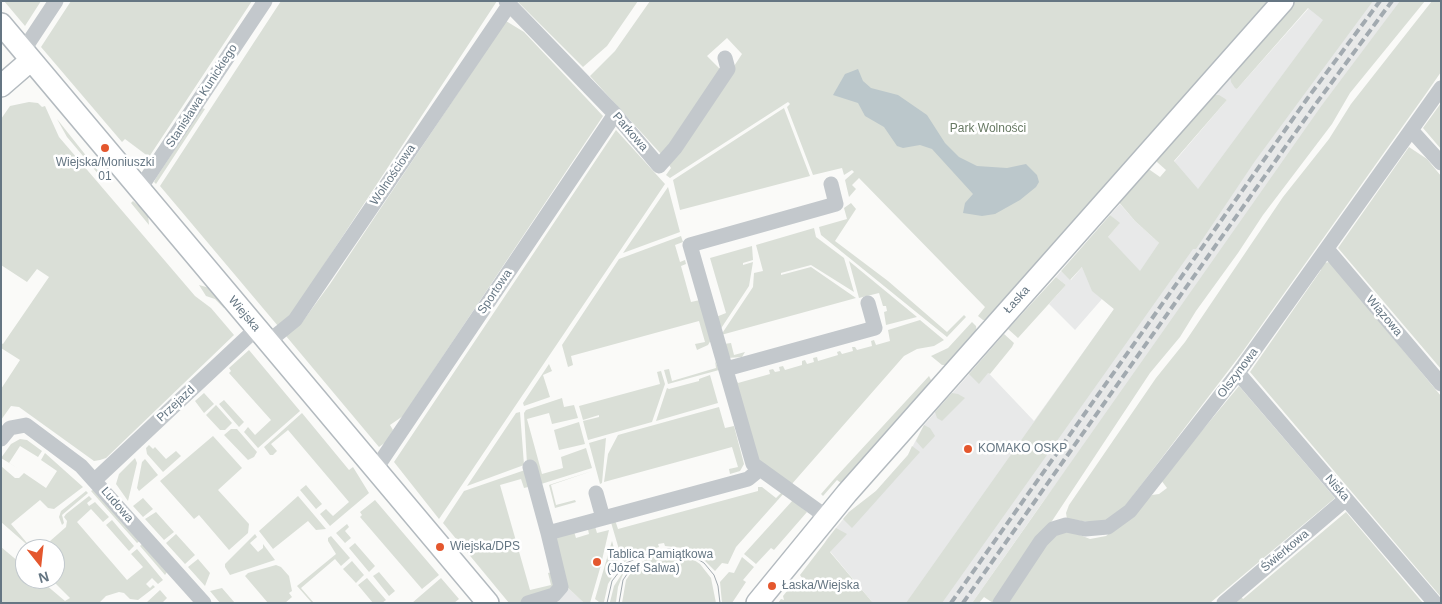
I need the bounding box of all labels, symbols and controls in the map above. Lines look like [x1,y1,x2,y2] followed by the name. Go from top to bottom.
[163,42,241,150] street label: Stanisława Kunickiego
[609,110,651,154] street label: Parkowa
[950,122,1026,136] park label: Park Wolności
[99,142,111,154] marker: Wiejska/Moniuszki 01
[367,142,419,208] street label: Wolnościowa
[56,156,154,184] place label: Wiejska/Moniuszki 01
[475,267,515,317] street label: Sportowa
[1001,283,1033,317] street label: Łaska
[225,293,263,335] street label: Wiejska
[1363,293,1405,339] street label: Wiązowa
[1215,345,1261,401] street label: Olszynowa
[154,383,198,425] street label: Przejazd
[978,442,1067,456] place label: KOMAKO OSKP
[962,443,974,455] marker: KOMAKO OSKP
[1322,472,1352,504] street label: Niska
[98,484,136,526] street label: Ludowa
[1258,527,1312,575] street label: Świerkowa
[15,539,65,589] north arrow
[450,540,520,554] place label: Wiejska/DPS
[434,541,446,553] marker: Wiejska/DPS
[607,548,713,576] place label: Tablica Pamiątkowa (Józef Salwa)
[591,556,603,568] marker: Tablica Pamiątkowa (Józef Salwa)
[37,568,51,587] text: N
[782,579,859,593] place label: Łaska/Wiejska
[766,580,778,592] marker: Łaska/Wiejska

